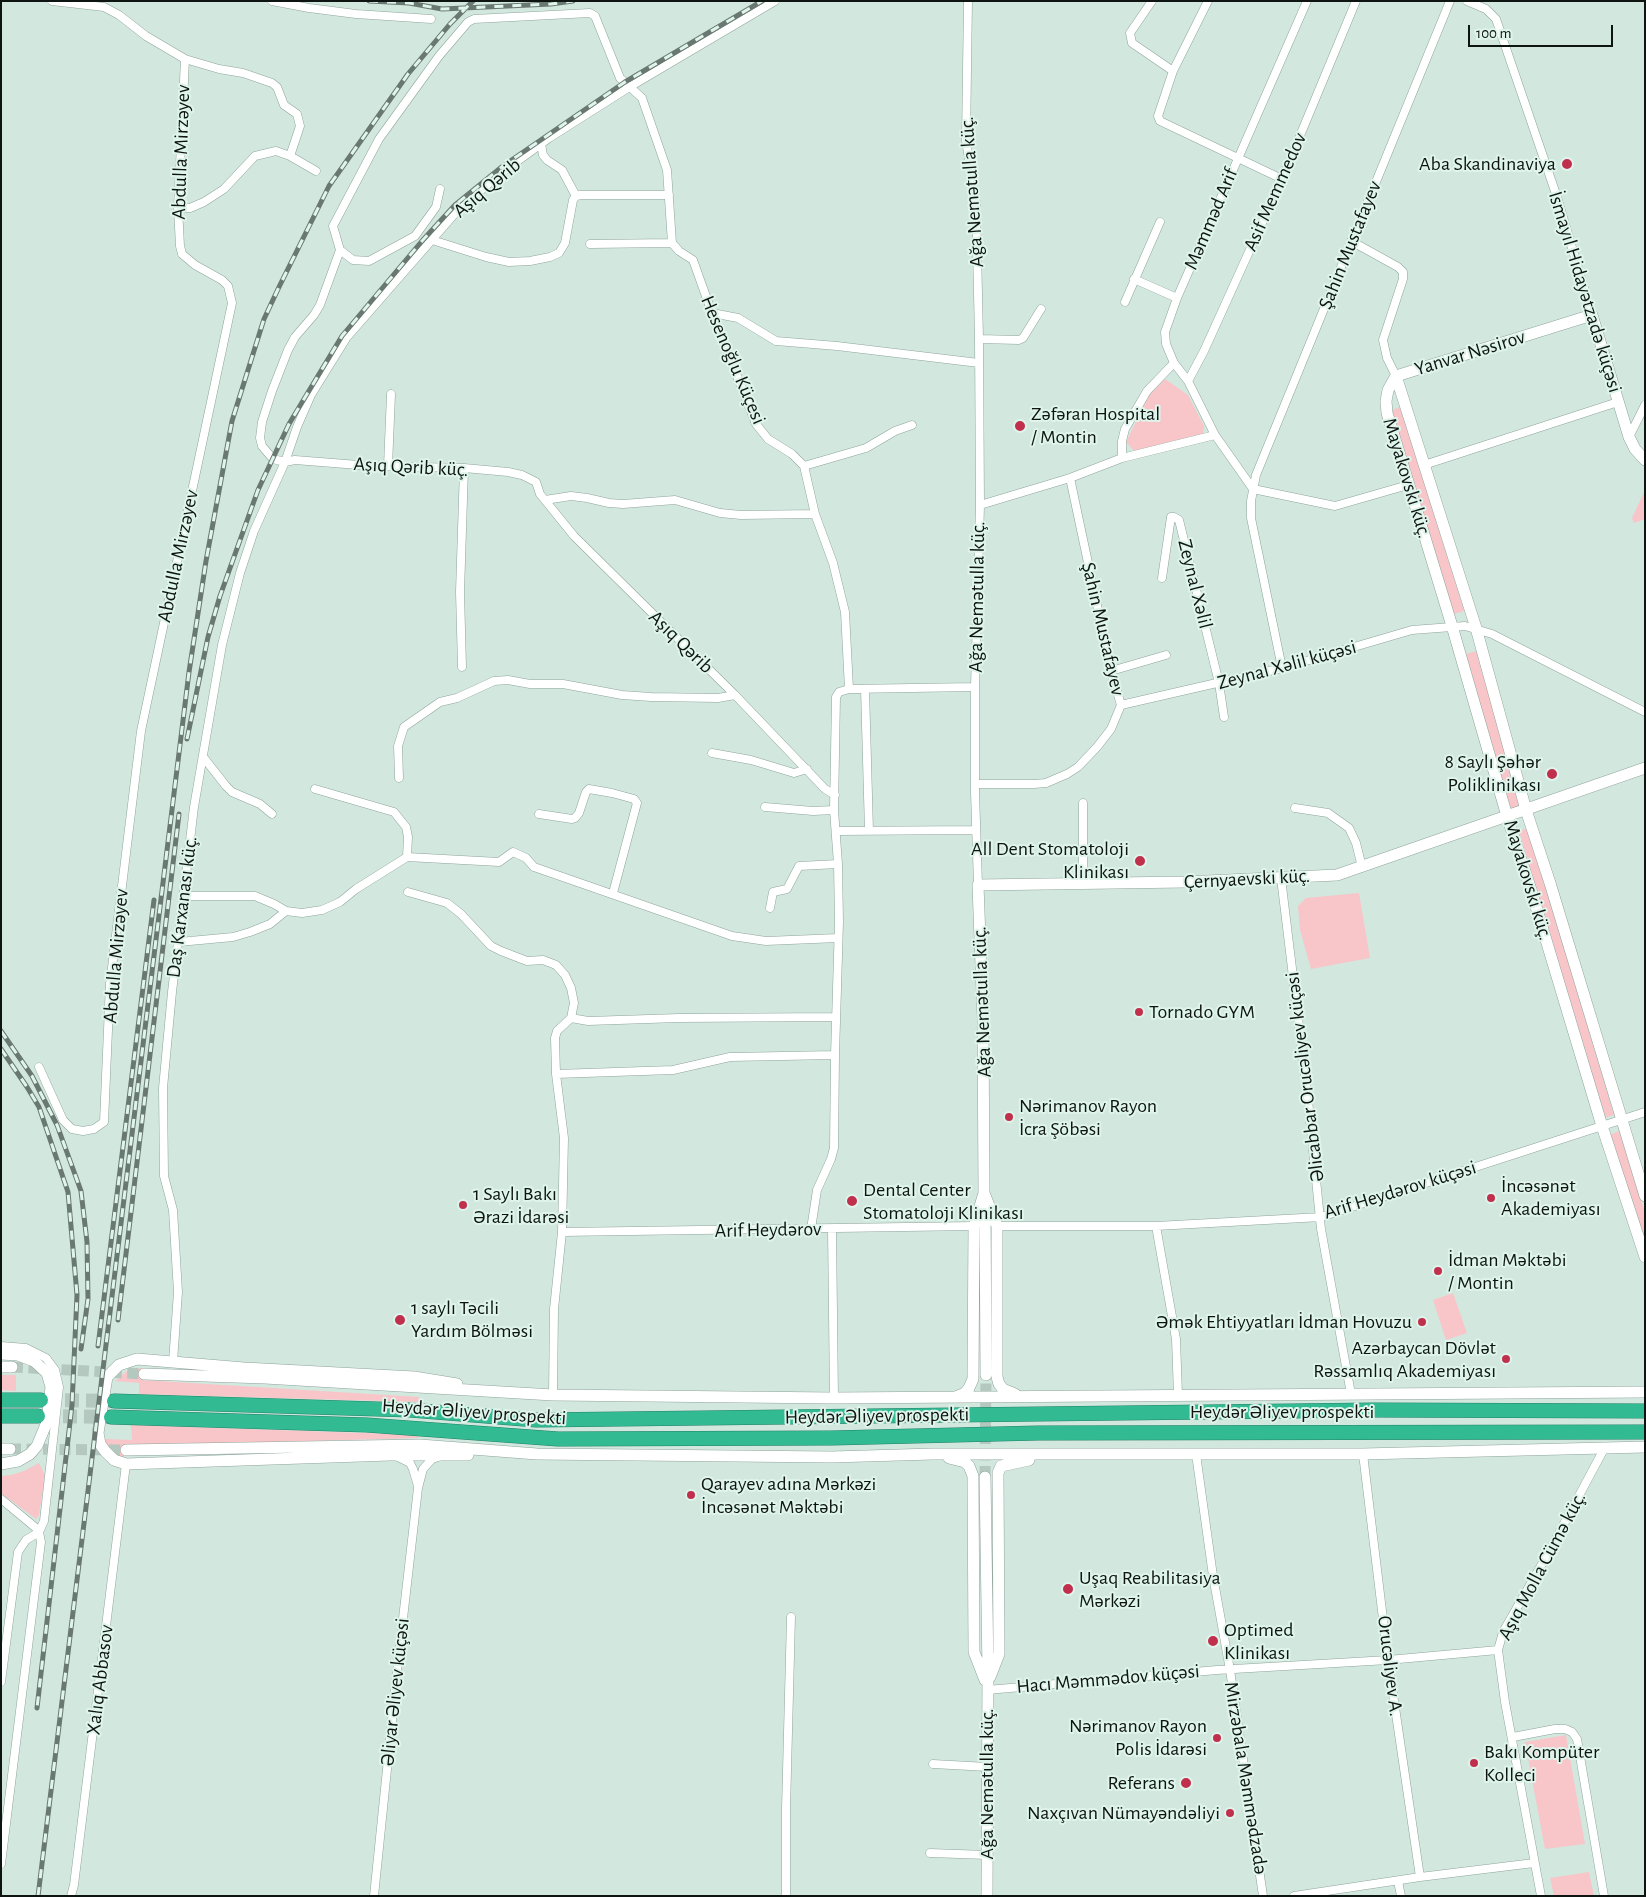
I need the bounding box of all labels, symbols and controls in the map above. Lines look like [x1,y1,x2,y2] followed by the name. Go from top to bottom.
[1471,15,1616,47] scale bar
[1476,26,1511,41] text: 100 m
[167,84,195,220] street label: Abdulla Mirzəyev
[955,116,989,268] street label: Ağa Nemətulla küç.
[1238,129,1312,255] street label: Asif Memmedov
[1419,152,1556,176] place label: Aba Skandinaviya
[448,153,526,223] street label: Aşıq Qərib
[1560,157,1574,171] marker: Aba Skandinaviya
[1179,165,1243,273] street label: Məmməd Arif
[1313,177,1387,313] street label: Şahin Mustafayev
[1543,188,1627,396] street label: İsmayıl Hidayətzadə küçəsi
[695,292,771,428] street label: Hesenoğlu Küçesi
[1412,325,1528,381] street label: Yanvar Nəsirov
[1031,402,1160,449] place label: Zəfəran Hospital / Montin
[1377,415,1437,541] street label: Mayakovski küç.
[1013,419,1027,433] marker: Zəfəran Hospital / Montin
[353,452,469,482] street label: Aşıq Qərib küç.
[152,487,204,625] street label: Abdulla Mirzəyev
[964,521,990,673] street label: Ağa Nemətulla küç.
[1172,537,1218,631] street label: Zeynal Xəlil
[1076,560,1130,698] street label: Şahin Mustafayev
[644,605,718,679] street label: Aşıq Qərib
[1215,635,1359,695] street label: Zeynal Xəlil küçəsi
[1444,750,1541,797] place label: 8 Saylı Şəhər Poliklinikası
[1545,767,1559,781] marker: 8 Saylı Şəhər Poliklinikası
[1498,817,1558,943] street label: Mayakovski küç.
[161,835,203,979] street label: Daş Karxanası küç.
[971,837,1129,884] place label: All Dent Stomatoloji Klinikası
[1133,854,1147,868] marker: All Dent Stomatoloji Klinikası
[1183,864,1311,894] street label: Çernyaevski küç.
[98,888,134,1024] street label: Abdulla Mirzəyev
[967,926,997,1078] street label: Ağa Nemətulla küç.
[1280,971,1330,1183] street label: Əlicabbar Orucəliyev küçəsi
[1149,1000,1255,1024] place label: Tornado GYM
[1133,1006,1145,1018] marker: Tornado GYM
[1019,1094,1157,1141] place label: Nərimanov Rayon İcra Şöbəsi
[1003,1111,1015,1123] marker: Nərimanov Rayon İcra Şöbəsi
[1321,1155,1479,1225] street label: Arif Heydərov küçəsi
[1501,1174,1601,1221] place label: İncəsənət Akademiyası
[863,1178,1024,1225] place label: Dental Center Stomatoloji Klinikası
[473,1182,569,1229] place label: 1 Saylı Bakı Ərazi İdarəsi
[1485,1192,1497,1204] marker: İncəsənət Akademiyası
[845,1194,859,1208] marker: Dental Center Stomatoloji Klinikası
[457,1199,469,1211] marker: 1 Saylı Bakı Ərazi İdarəsi
[714,1217,822,1243] street label: Arif Heydərov
[1448,1248,1567,1295] place label: İdman Məktəbi / Montin
[1432,1265,1444,1277] marker: İdman Məktəbi / Montin
[411,1296,533,1343] place label: 1 saylı Təcili Yardım Bölməsi
[1156,1310,1412,1334] place label: Əmək Ehtiyyatları İdman Hovuzu
[393,1313,407,1327] marker: 1 saylı Təcili Yardım Bölməsi
[1416,1316,1428,1328] marker: Əmək Ehtiyyatları İdman Hovuzu
[1313,1336,1496,1383] place label: Azərbaycan Dövlət Rəssamlıq Akademiyası
[1500,1353,1512,1365] marker: Azərbaycan Dövlət Rəssamlıq Akademiyası
[381,1394,567,1430] street label: Heydər Əliyev prospekti
[1190,1400,1374,1424] street label: Heydər Əliyev prospekti
[784,1402,970,1430] street label: Heydər Əliyev prospekti
[701,1472,876,1519] place label: Qarayev adına Mərkəzi İncəsənət Məktəbi
[1493,1488,1591,1644] street label: Aşıq Molla Cümə küç.
[685,1489,697,1501] marker: Qarayev adına Mərkəzi İncəsənət Məktəbi
[1079,1566,1221,1613] place label: Uşaq Reabilitasiya Mərkəzi
[1061,1582,1075,1596] marker: Uşaq Reabilitasiya Mərkəzi
[1372,1614,1408,1718] street label: Orucəliyev A.
[375,1617,415,1767] street label: Əliyar Əliyev küçəsi
[1224,1618,1294,1665] place label: Optimed Klinikası
[81,1623,119,1737] street label: Xalıq Abbasov
[1206,1634,1220,1648] marker: Optimed Klinikası
[1015,1659,1201,1699] street label: Hacı Məmmədov küçəsi
[1219,1680,1273,1876] street label: Mirzəbala Məmmədzadə
[975,1708,999,1860] street label: Ağa Nemətulla küç.
[1069,1714,1207,1761] place label: Nərimanov Rayon Polis İdarəsi
[1211,1732,1223,1744] marker: Nərimanov Rayon Polis İdarəsi
[1484,1740,1599,1787] place label: Bakı Kompüter Kolleci
[1468,1757,1480,1769] marker: Bakı Kompüter Kolleci
[1107,1771,1175,1795] place label: Referans
[1179,1776,1193,1790] marker: Referans
[1027,1801,1220,1825] place label: Naxçıvan Nümayəndəliyi
[1224,1807,1236,1819] marker: Naxçıvan Nümayəndəliyi

